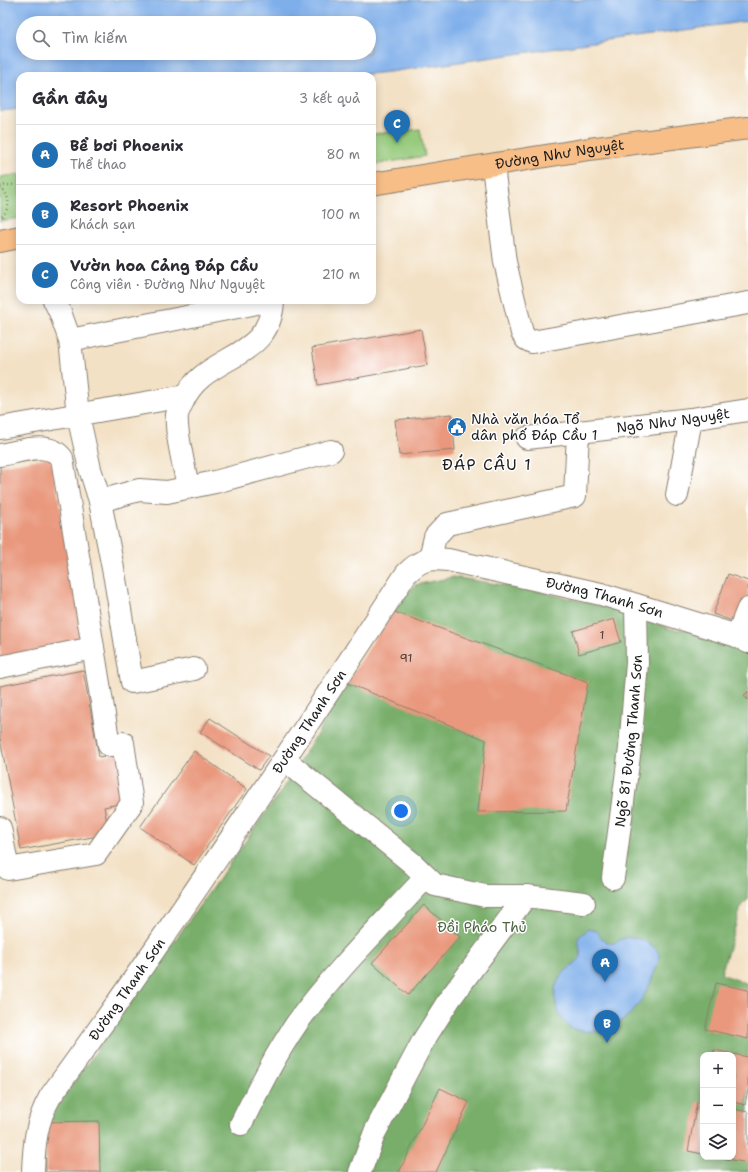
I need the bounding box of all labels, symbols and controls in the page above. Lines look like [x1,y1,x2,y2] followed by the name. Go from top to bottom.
[16,16,376,60] search box
[30,27,52,49] icon: search
[62,28,127,48] text: Tìm kiếm
[32,87,108,109] text: Gần đây
[299,90,360,107] text: 3 kết quả
[384,110,410,143] pin: C
[494,135,625,173] street label: Đường Như Nguyệt
[70,136,183,156] text: Bể bơi Phoenix
[40,146,50,163] text: A
[326,146,360,163] text: 80 m
[70,156,127,173] text: Thể thao
[70,196,189,216] text: Resort Phoenix
[41,206,49,223] text: B
[321,206,360,223] text: 100 m
[70,216,135,233] text: Khách sạn
[70,256,259,276] text: Vườn hoa Cảng Đáp Cầu
[41,266,49,283] text: C
[322,266,360,283] text: 210 m
[70,276,265,293] text: Công viên · Đường Như Nguyệt
[615,404,731,437] street label: Ngõ Như Nguyệt
[471,410,598,444] place label: Nhà văn hóa Tổ dân phố Đáp Cầu 1
[446,416,468,438] public building icon: Nhà văn hóa Tổ dân phố Đáp Cầu 1
[442,452,532,475] district label: ĐÁP CẦU 1
[544,573,666,622] street label: Đường Thanh Sơn
[599,627,605,643] house number: 1
[399,650,413,666] house number: 91
[611,654,646,828] street label: Ngõ 81 Đường Thanh Sơn
[268,666,350,777] street label: Đường Thanh Sơn
[391,801,411,821] your location
[437,918,527,936] park label: Đồi Pháo Thủ
[85,934,169,1044] street label: Đường Thanh Sơn
[592,949,618,982] pin: A
[594,1010,620,1043] pin: B
[700,1052,736,1160] map controls
[700,1052,736,1088] button: +
[700,1088,736,1124] button: −
[700,1124,736,1160] button: layers

